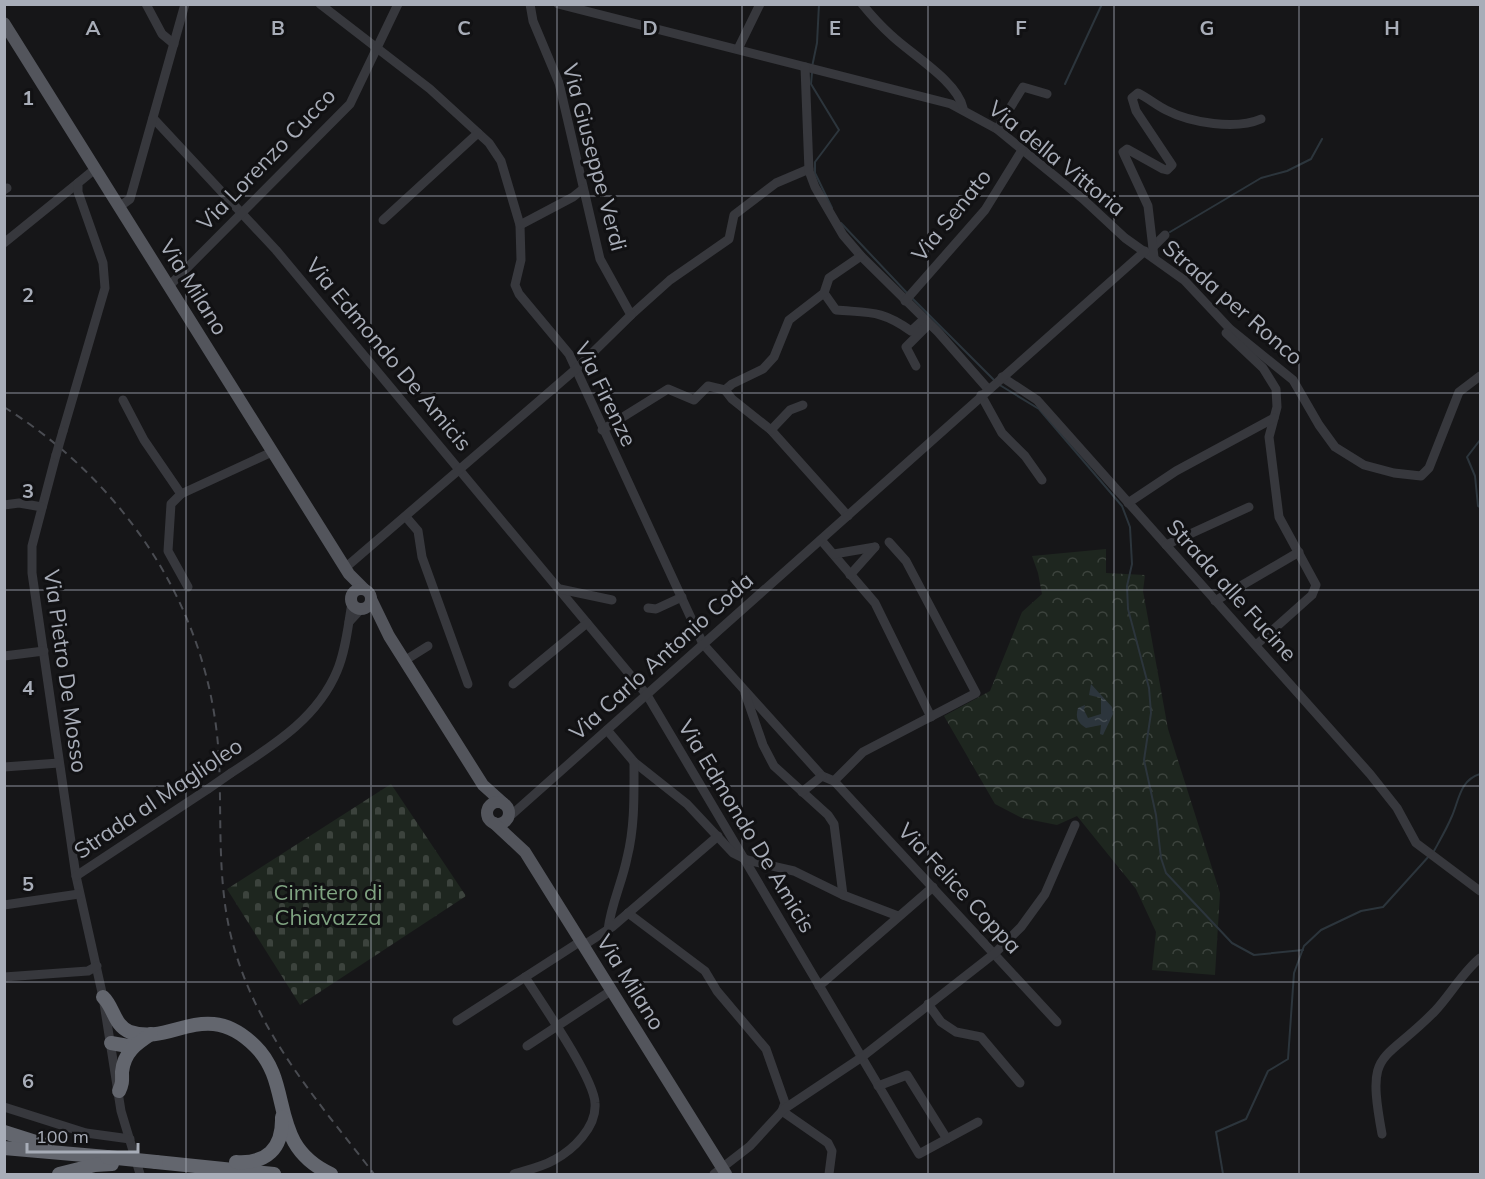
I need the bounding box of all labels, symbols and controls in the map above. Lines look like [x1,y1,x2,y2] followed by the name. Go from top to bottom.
[86,15,101,40] text: A
[271,15,285,40] text: B
[457,15,471,40] text: C
[642,15,658,40] text: D
[829,15,841,40] text: E
[1015,15,1027,40] text: F
[1200,15,1214,40] text: G
[1384,15,1400,40] text: H
[557,60,633,254] street label: Via Giuseppe Verdi
[191,82,341,236] street label: Via Lorenzo Cucco
[22,85,34,110] text: 1
[983,94,1131,222] street label: Via della Vittoria
[905,163,997,267] street label: Via Senato
[1157,233,1309,371] street label: Strada per Ronco
[154,234,234,340] street label: Via Milano
[300,252,478,456] street label: Via Edmondo De Amicis
[22,282,34,307] text: 2
[569,337,643,451] street label: Via Firenze
[22,478,34,503] text: 3
[1161,513,1303,667] street label: Strada alle Fucine
[563,566,759,746] street label: Via Carlo Antonio Coda
[38,568,94,774] street label: Via Pietro De Mosso
[22,675,34,700] text: 4
[672,714,822,938] street label: Via Edmondo De Amicis
[69,731,247,865] street label: Strada al Maglioleo
[892,817,1028,959] street label: Via Felice Coppa
[22,871,34,896] text: 5
[274,878,382,931] park label: Cimitero di Chiavazza
[591,929,671,1035] street label: Via Milano
[22,1068,34,1093] text: 6
[27,1116,138,1154] scale bar
[36,1125,89,1148] text: 100 m

